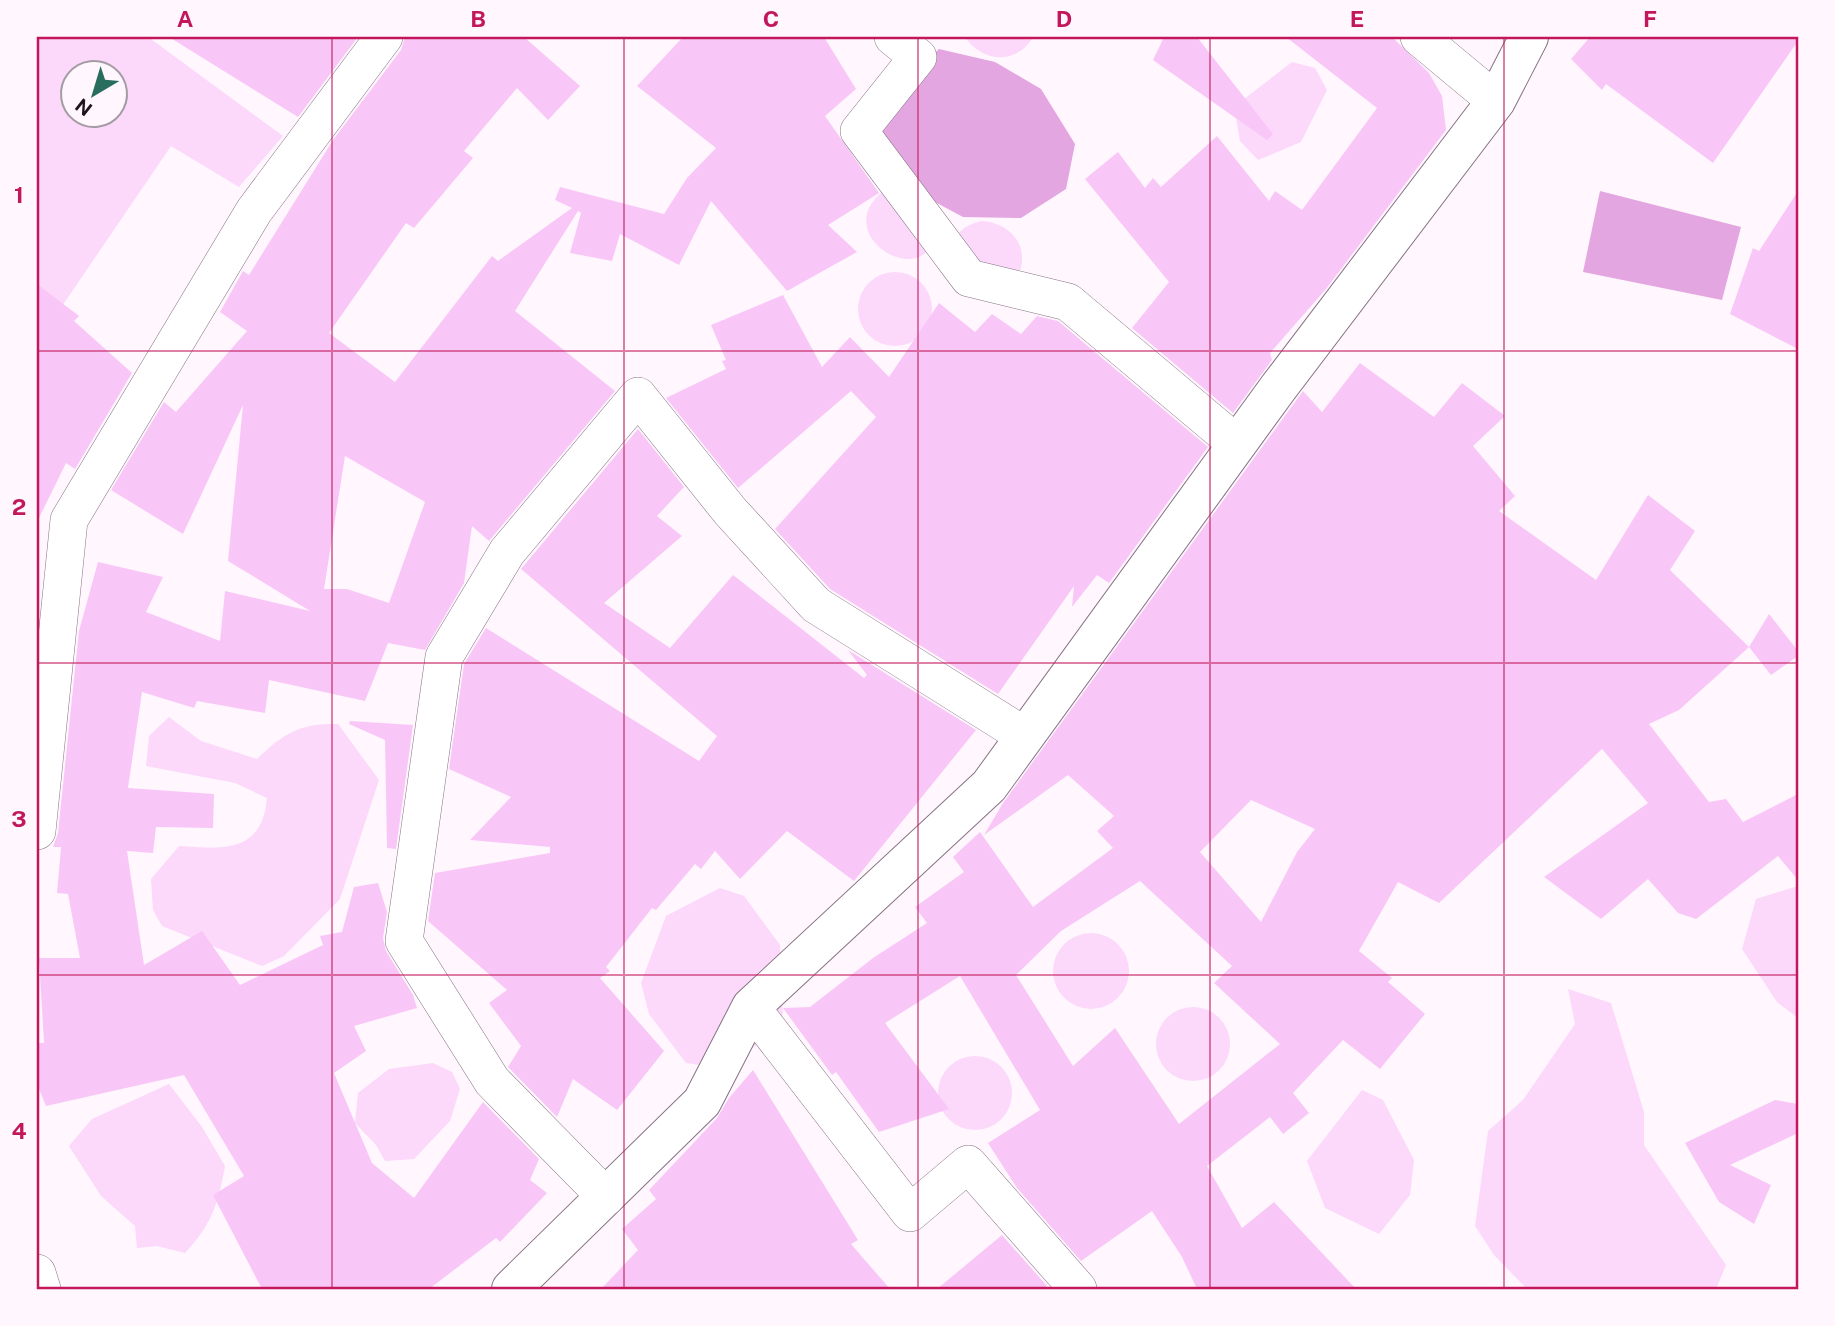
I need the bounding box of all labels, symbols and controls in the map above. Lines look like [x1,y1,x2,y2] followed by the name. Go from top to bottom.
[177,5,194,32] text: A
[470,5,486,32] text: B
[763,5,779,32] text: C
[1056,5,1072,32] text: D
[1350,5,1364,32] text: E
[1643,5,1657,32] text: F
[60,60,130,130] north arrow
[71,94,96,121] text: N
[14,181,24,208] text: 1
[12,493,26,520] text: 2
[11,805,27,832] text: 3
[11,1117,27,1144] text: 4

